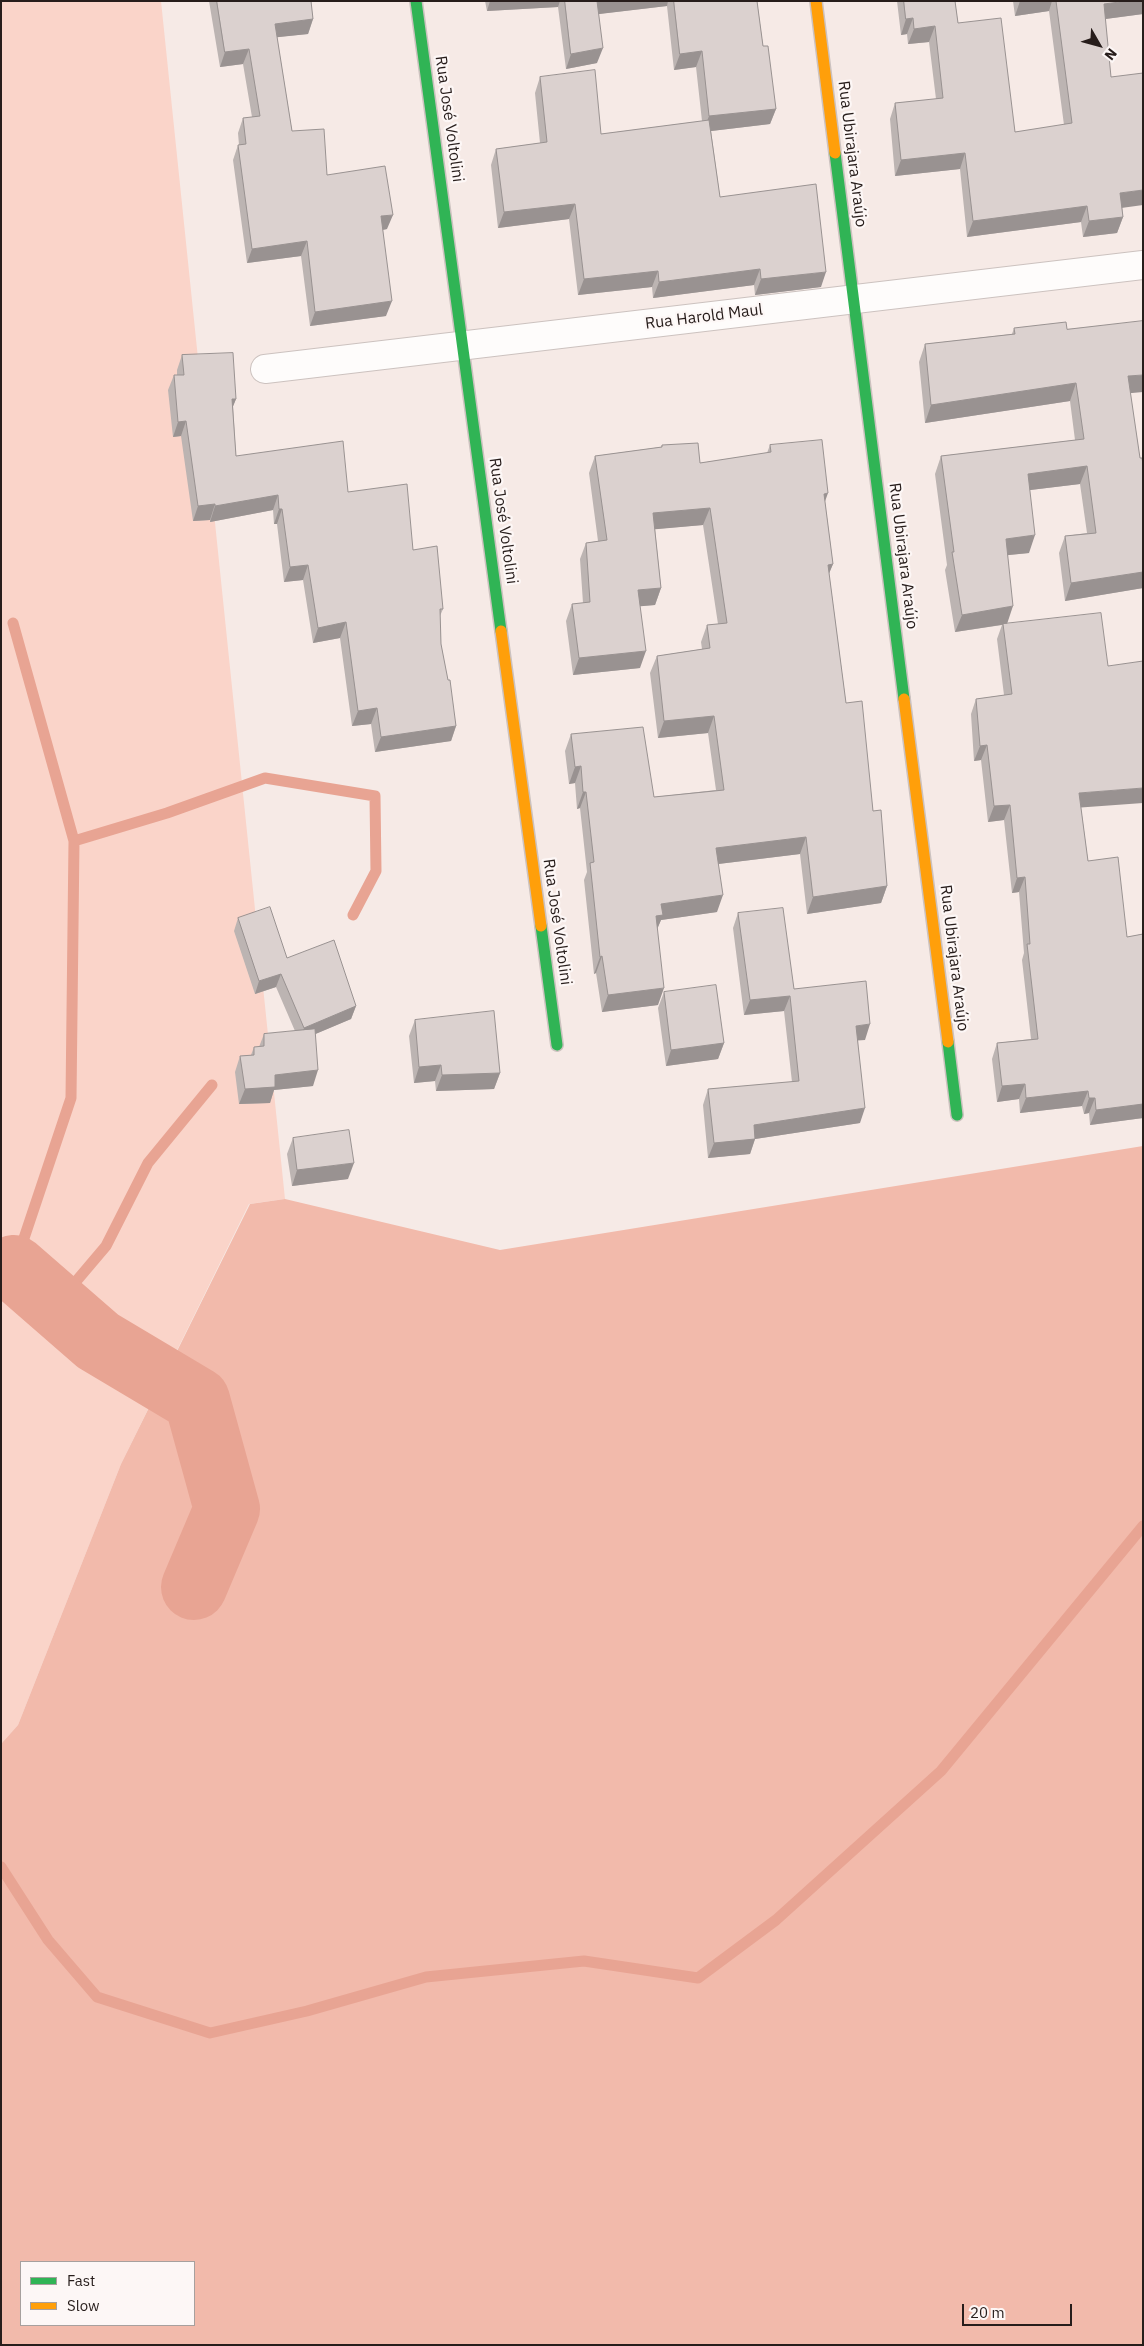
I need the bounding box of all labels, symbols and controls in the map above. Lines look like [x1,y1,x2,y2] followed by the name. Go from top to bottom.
[1074,20,1124,70] north arrow
[1101,45,1121,64] text: N
[431,55,467,183] street label: Rua José Voltolini
[833,80,871,228] street label: Rua Ubirajara Araújo
[644,300,764,334] street label: Rua Harold Maul
[485,457,521,585] street label: Rua José Voltolini
[884,482,922,630] street label: Rua Ubirajara Araújo
[539,858,575,986] street label: Rua José Voltolini
[935,884,973,1032] street label: Rua Ubirajara Araújo
[20,2261,195,2326] legend
[67,2271,95,2290] text: Fast
[964,2294,1074,2326] scale bar
[67,2296,100,2315] text: Slow
[970,2303,1005,2322] text: 20 m

